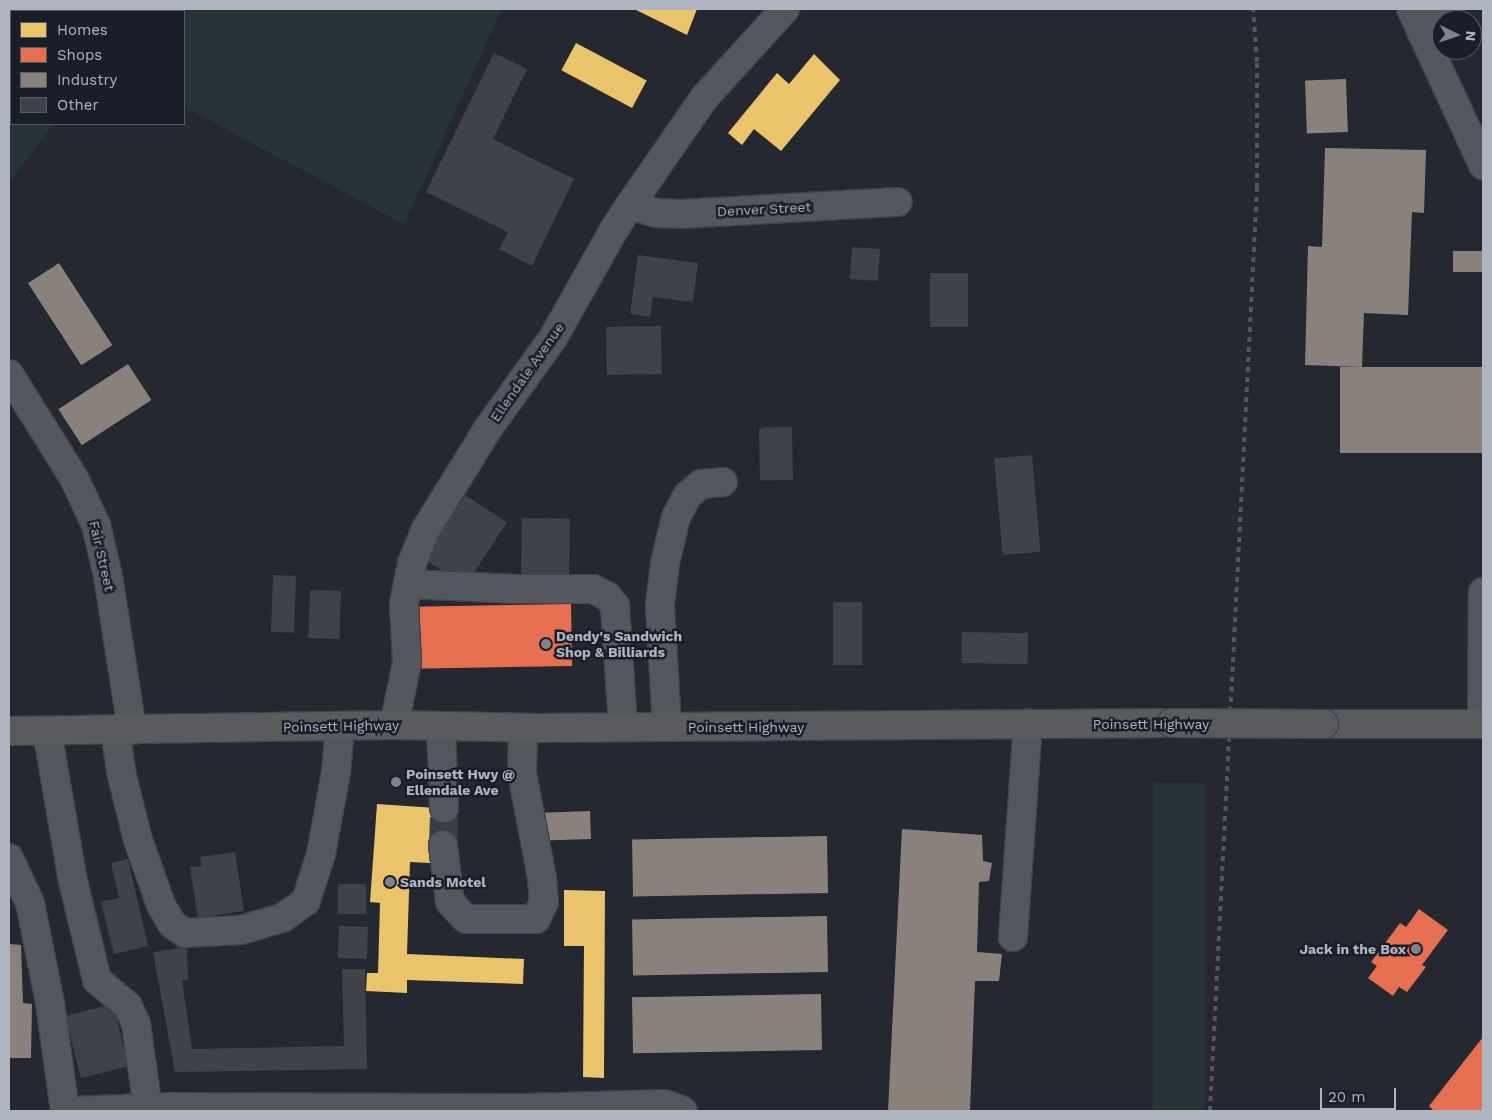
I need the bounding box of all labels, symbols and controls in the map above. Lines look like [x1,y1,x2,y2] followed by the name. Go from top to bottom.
[10,10,185,125] legend
[1432,10,1482,60] north arrow
[57,21,108,39] text: Homes
[1463,30,1479,42] text: N
[57,46,102,64] text: Shops
[57,71,117,89] text: Industry
[57,96,99,114] text: Other
[716,198,812,220] street label: Denver Street
[486,319,568,425] street label: Ellendale Avenue
[86,519,118,593] street label: Fair Street
[556,628,682,660] place label: Dendy's Sandwich Shop & Billiards
[540,638,552,650] marker: Dendy's Sandwich Shop & Billiards
[1093,716,1209,732] street label: Poinsett Highway
[283,717,399,735] street label: Poinsett Highway
[688,719,804,735] street label: Poinsett Highway
[406,766,515,799] place label: Poinsett Hwy @ Ellendale Ave
[390,776,402,788] marker: Poinsett Hwy @ Ellendale Ave
[400,874,486,890] place label: Sands Motel
[384,876,396,888] marker: Sands Motel
[1299,941,1406,957] place label: Jack in the Box
[1410,943,1422,955] marker: Jack in the Box
[1322,1078,1398,1110] scale bar
[1328,1088,1366,1106] text: 20 m

